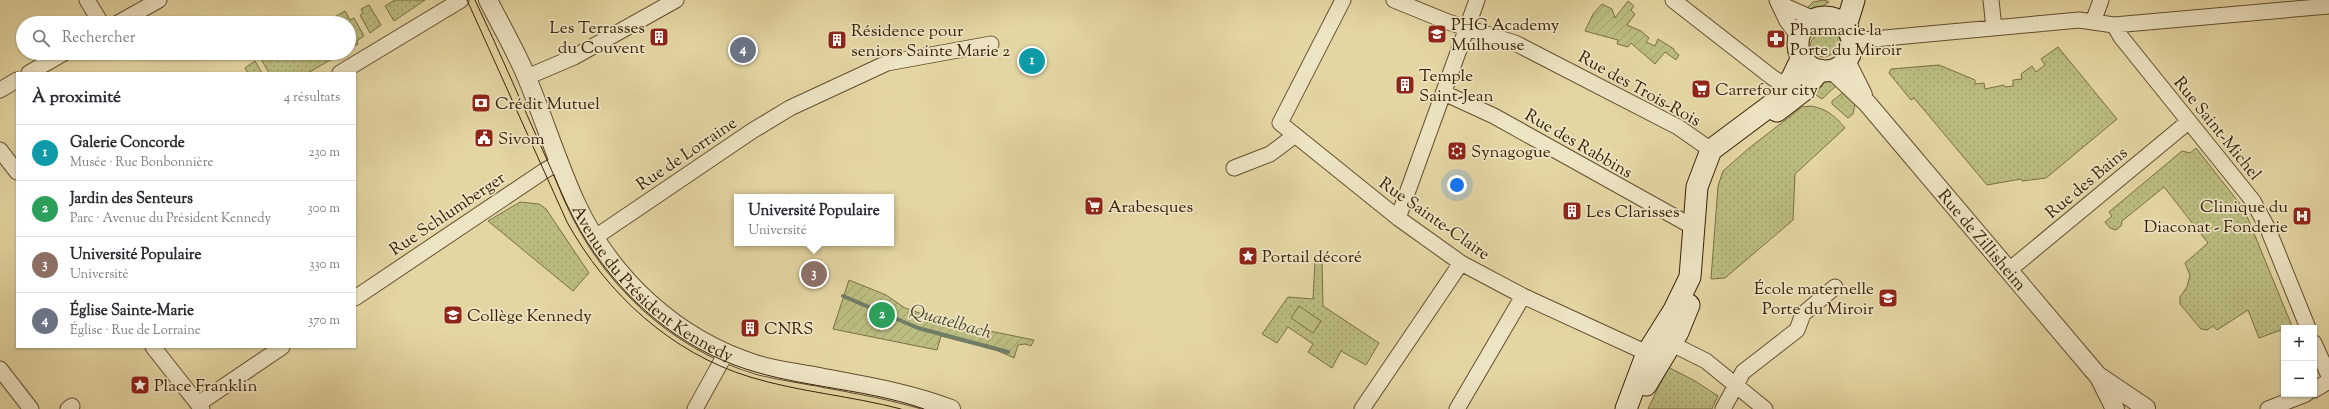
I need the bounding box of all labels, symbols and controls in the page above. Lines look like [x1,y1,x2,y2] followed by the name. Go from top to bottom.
[1451,14,1560,58] place label: PHG Academy Mulhouse
[16,16,356,60] search box
[550,17,645,61] place label: Les Terrasses du Couvent
[1790,19,1903,63] place label: Pharmacie la Porte du Miroir
[851,20,1010,64] place label: Résidence pour seniors Sainte Marie 2
[1426,23,1448,45] school or university icon: PHG Academy Mulhouse
[648,26,670,48] building icon: Les Terrasses du Couvent
[30,27,52,49] icon: search
[62,28,135,49] text: Rechercher
[1765,28,1787,50] pharmacy icon: Pharmacie la Porte du Miroir
[826,29,848,51] building icon: Résidence pour seniors Sainte Marie 2
[730,35,756,65] pin: 4
[1019,46,1045,76] pin: 1
[1573,46,1705,134] street label: Rue des Trois-Rois
[1419,65,1494,109] place label: Temple Saint-Jean
[2167,72,2266,187] street label: Rue Saint-Michel
[1394,74,1416,96] building icon: Temple Saint-Jean
[1690,78,1712,100] supermarket icon: Carrefour city
[1715,79,1819,103] place label: Carrefour city
[32,86,121,110] text: À proximité
[284,89,340,107] text: 4 résultats
[470,92,492,114] bank icon: Crédit Mutuel
[495,93,600,117] place label: Crédit Mutuel
[1520,104,1636,185] street label: Rue des Rabbins
[632,112,742,197] street label: Rue de Lorraine
[473,127,495,149] public building icon: Sivom
[498,128,545,152] place label: Sivom
[70,133,185,154] text: Galerie Concorde
[1446,140,1468,162] synagogue icon: Synagogue
[1471,141,1551,165] place label: Synagogue
[2041,142,2134,225] street label: Rue des Bains
[43,144,47,162] text: 1
[308,144,340,162] text: 230 m
[70,154,214,172] text: Musée · Rue Bonbonnière
[385,167,511,262] street label: Rue Schlumberger
[1373,172,1494,267] street label: Rue Sainte-Claire
[1447,175,1467,195] your location
[1931,185,2031,297] street label: Rue de Zillisheim
[70,189,193,210] text: Jardin des Senteurs
[734,194,894,246] popup
[1083,195,1105,217] supermarket icon: Arabesques
[1108,196,1193,220] place label: Arabesques
[2144,196,2288,240] place label: Clinique du Diaconat - Fonderie
[42,200,48,218] text: 2
[308,200,340,218] text: 300 m
[1561,200,1583,222] building icon: Les Clarisses
[748,201,880,222] text: Université Populaire
[1586,201,1680,225] place label: Les Clarisses
[565,202,737,369] street label: Avenue du Président Kennedy
[2291,205,2313,227] hospital icon: Clinique du Diaconat - Fonderie
[70,210,271,228] text: Parc · Avenue du Président Kennedy
[748,222,807,240] text: Université
[70,245,201,266] text: Université Populaire
[1237,245,1259,267] place icon: Portail décoré
[1262,246,1362,270] place label: Portail décoré
[42,256,48,274] text: 3
[309,256,340,274] text: 330 m
[801,259,827,289] pin: 3
[70,266,129,284] text: Université
[1754,278,1875,322] place label: École maternelle Porte du Miroir
[1877,287,1899,309] school or university icon: École maternelle Porte du Miroir
[906,299,995,347] water label: Quatelbach
[869,300,895,330] pin: 2
[70,301,194,322] text: Église Sainte-Marie
[442,304,464,326] school or university icon: Collège Kennedy
[467,305,592,329] place label: Collège Kennedy
[42,312,48,330] text: 4
[308,312,340,330] text: 370 m
[739,317,761,339] building icon: CNRS
[764,318,813,342] place label: CNRS
[70,322,201,340] text: Église · Rue de Lorraine
[2281,325,2317,397] map controls
[2281,325,2317,361] button: +
[2281,361,2317,397] button: −
[129,374,151,396] place icon: Place Franklin
[154,375,257,399] place label: Place Franklin

